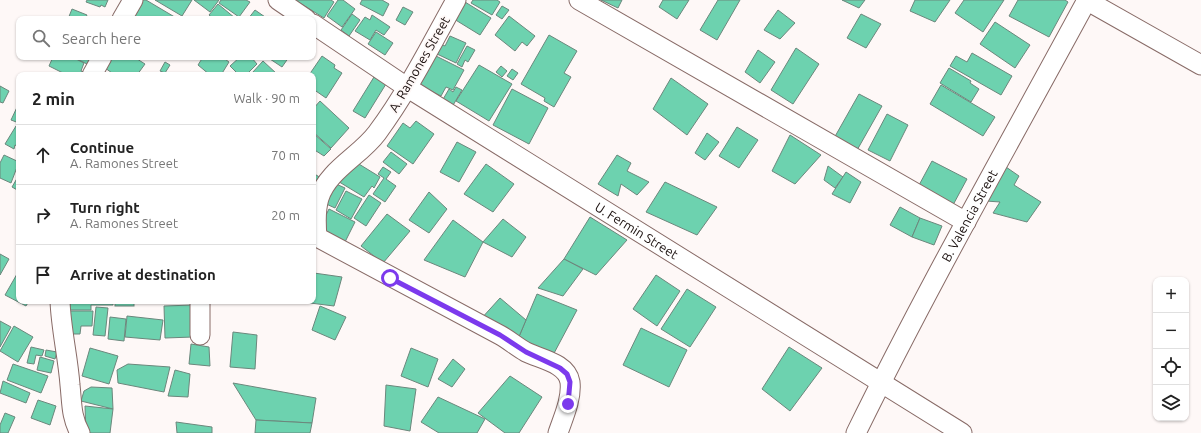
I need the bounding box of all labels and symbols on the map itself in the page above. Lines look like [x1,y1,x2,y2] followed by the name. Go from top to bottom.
[386,14,452,114] street label: A. Ramones Street
[939,167,1000,264] street label: B. Valencia Street
[593,199,681,261] street label: U. Fermin Street
[381,269,399,287] route start
[559,395,577,413] route end

